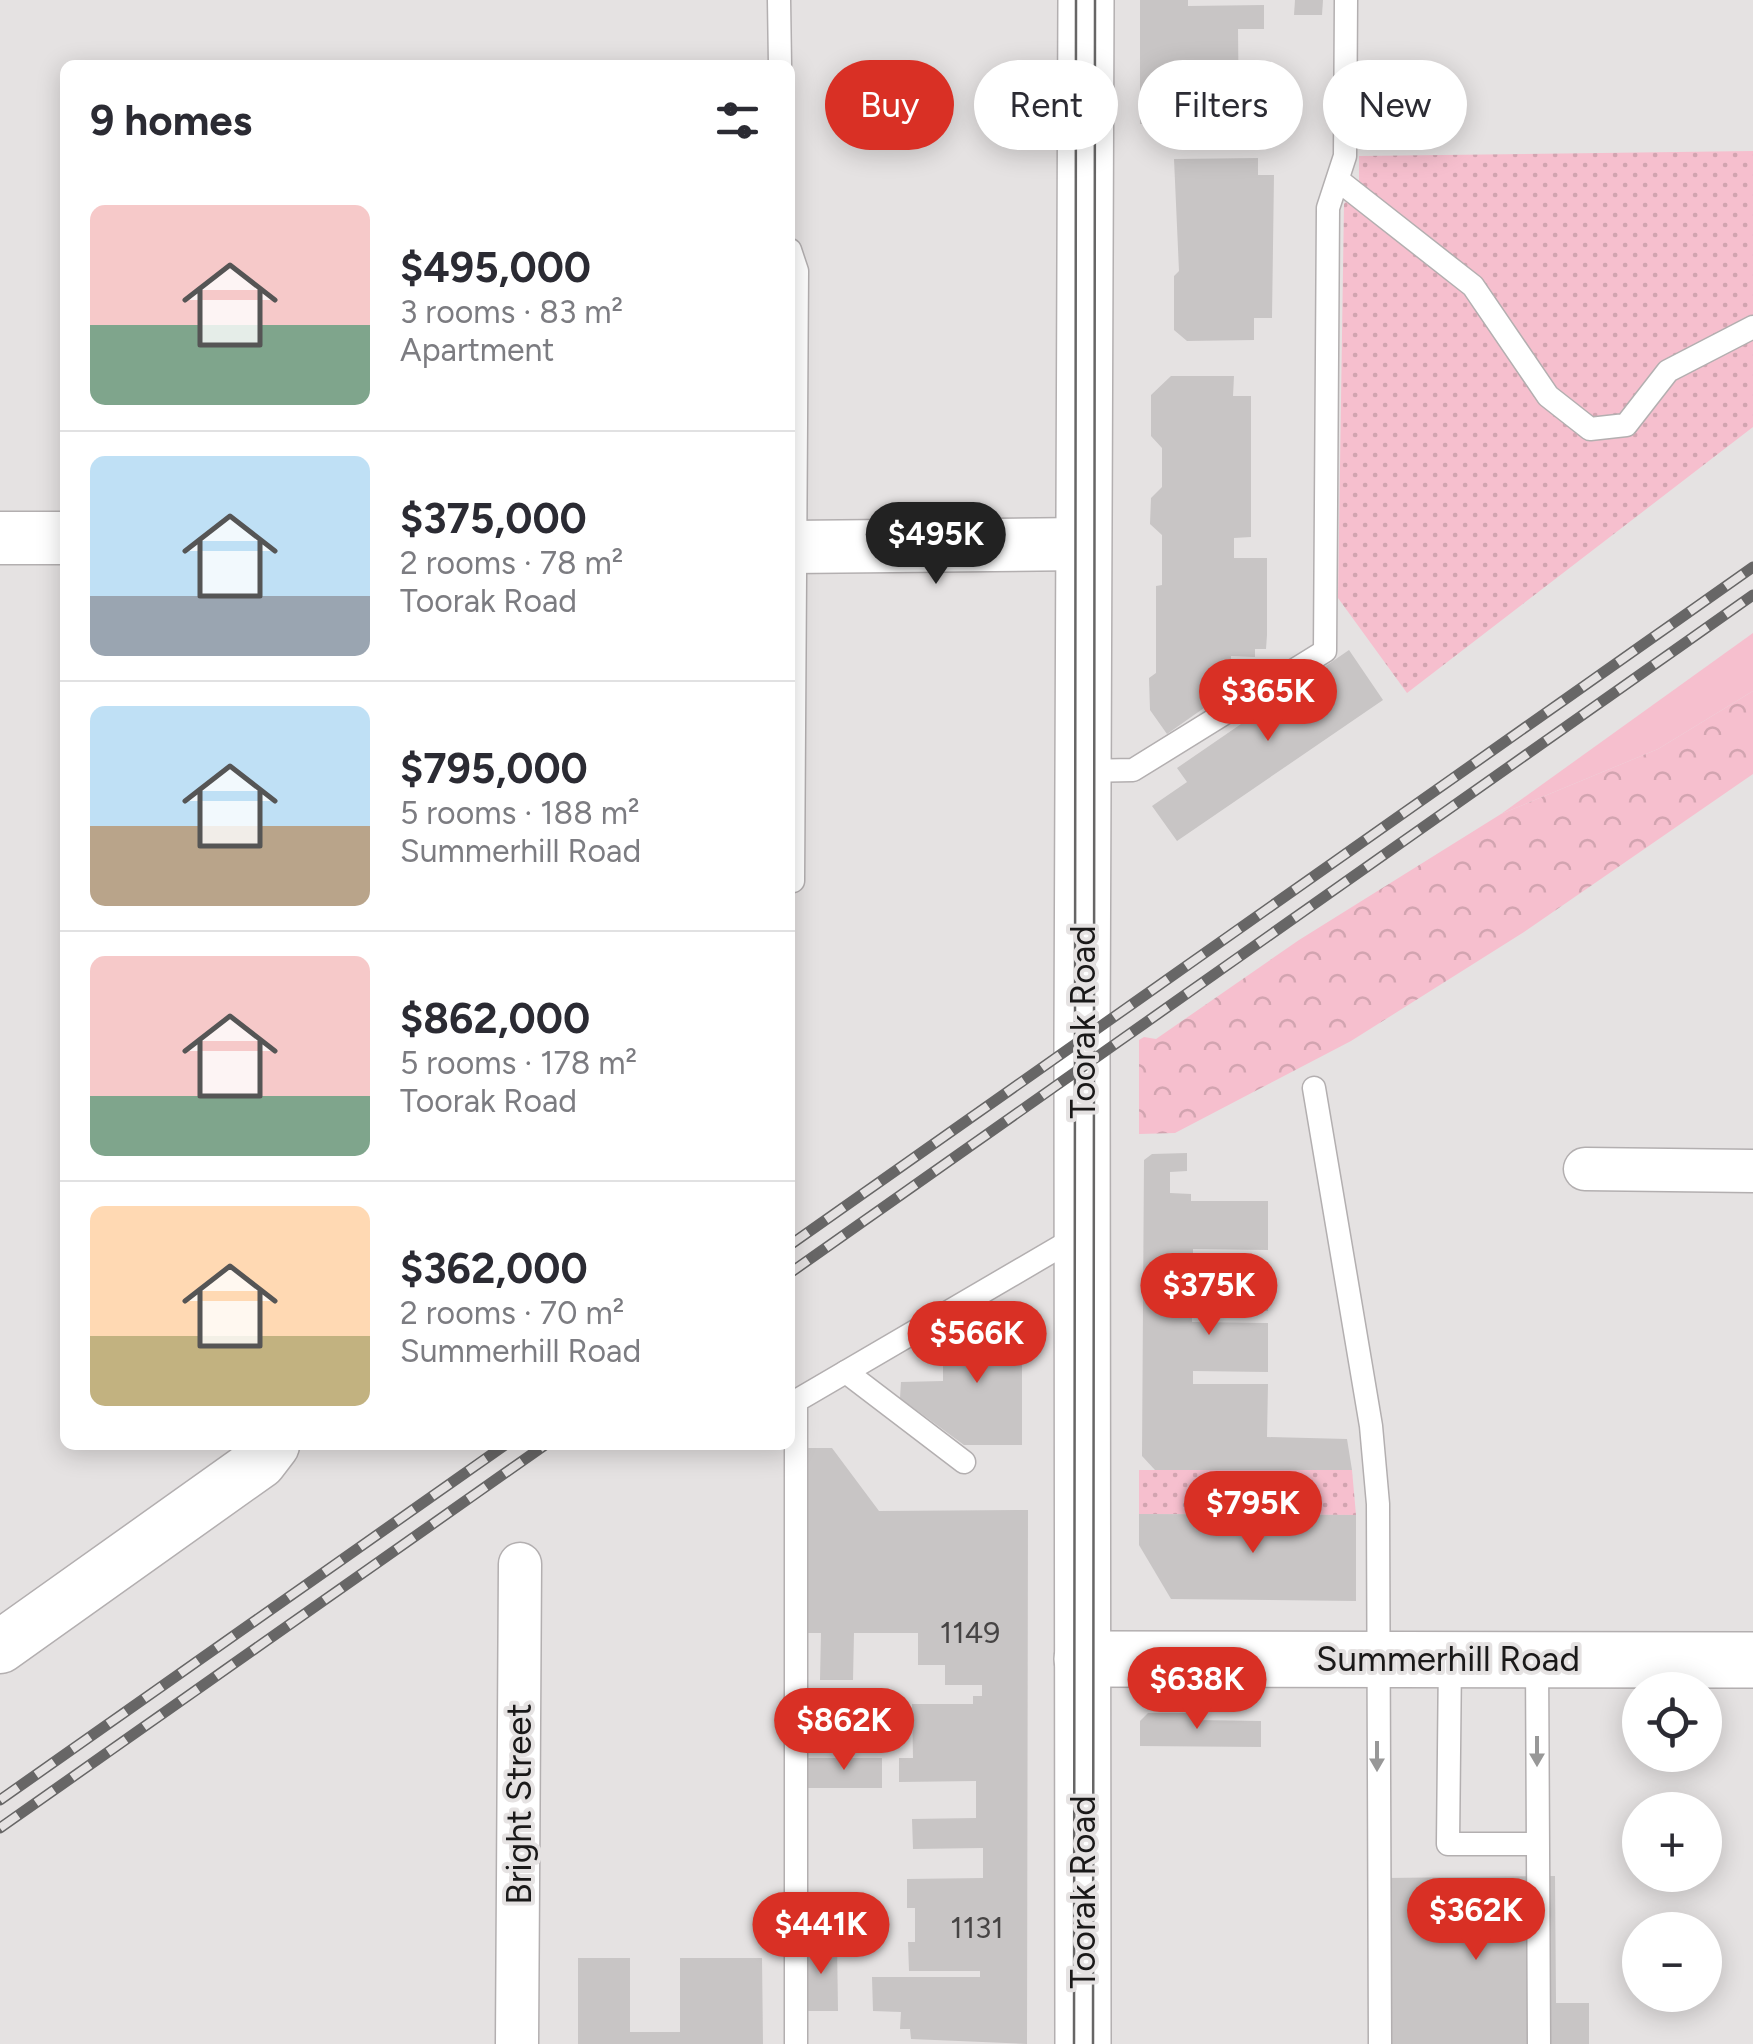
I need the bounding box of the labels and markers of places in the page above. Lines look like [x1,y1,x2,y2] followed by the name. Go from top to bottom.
[866,502,1006,587] pin: $495K
[1198,659,1338,744] pin: $365K
[1139,1253,1279,1338] pin: $375K
[907,1301,1047,1386] pin: $566K
[1183,1471,1323,1556] pin: $795K
[1127,1647,1267,1732] pin: $638K
[774,1688,914,1773] pin: $862K
[1406,1878,1546,1963] pin: $362K
[751,1892,891,1977] pin: $441K

